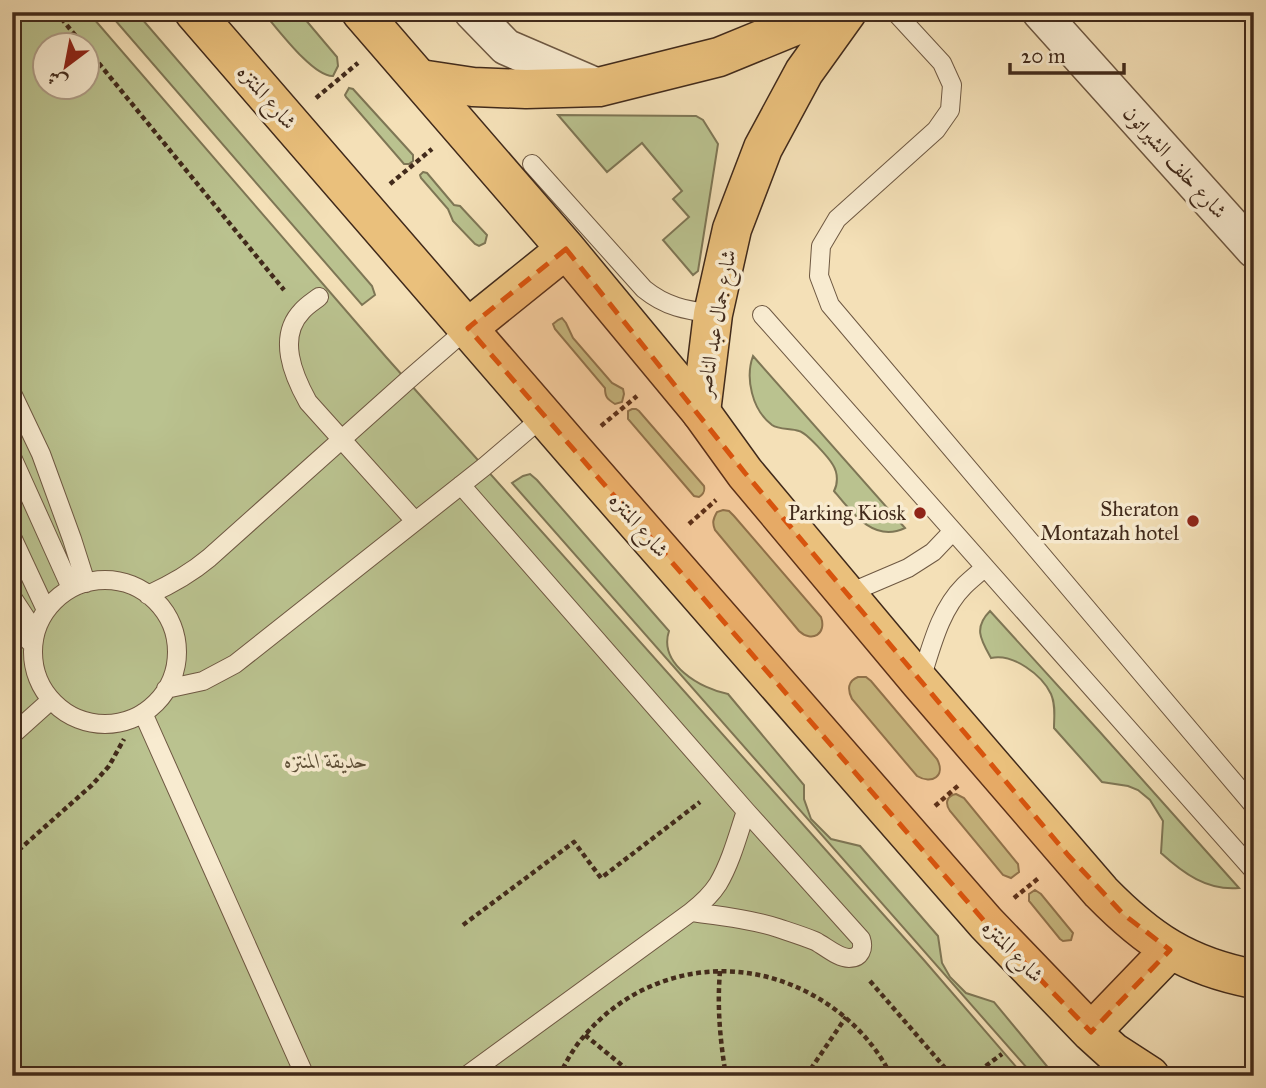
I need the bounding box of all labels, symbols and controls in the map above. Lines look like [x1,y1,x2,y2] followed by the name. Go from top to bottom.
[32,32,102,102] north arrow
[1010,32,1124,76] scale bar
[1021,43,1066,69] text: 20 m
[228,59,302,138] street label: شارع المنتزه
[43,65,71,95] text: ش
[1114,100,1232,227] street label: شارع خلف الشيراتون
[690,247,747,401] street label: شارع جمال عبد الناصر
[600,487,674,566] street label: شارع المنتزه
[1040,496,1179,546] place label: Sheraton Montazah hotel
[788,500,906,526] place label: Parking Kiosk
[912,505,928,521] marker: Parking Kiosk
[1185,513,1201,529] marker: Sheraton Montazah hotel
[284,748,368,774] park label: حديقة المنتزه
[973,914,1049,991] street label: شارع المنتزه

